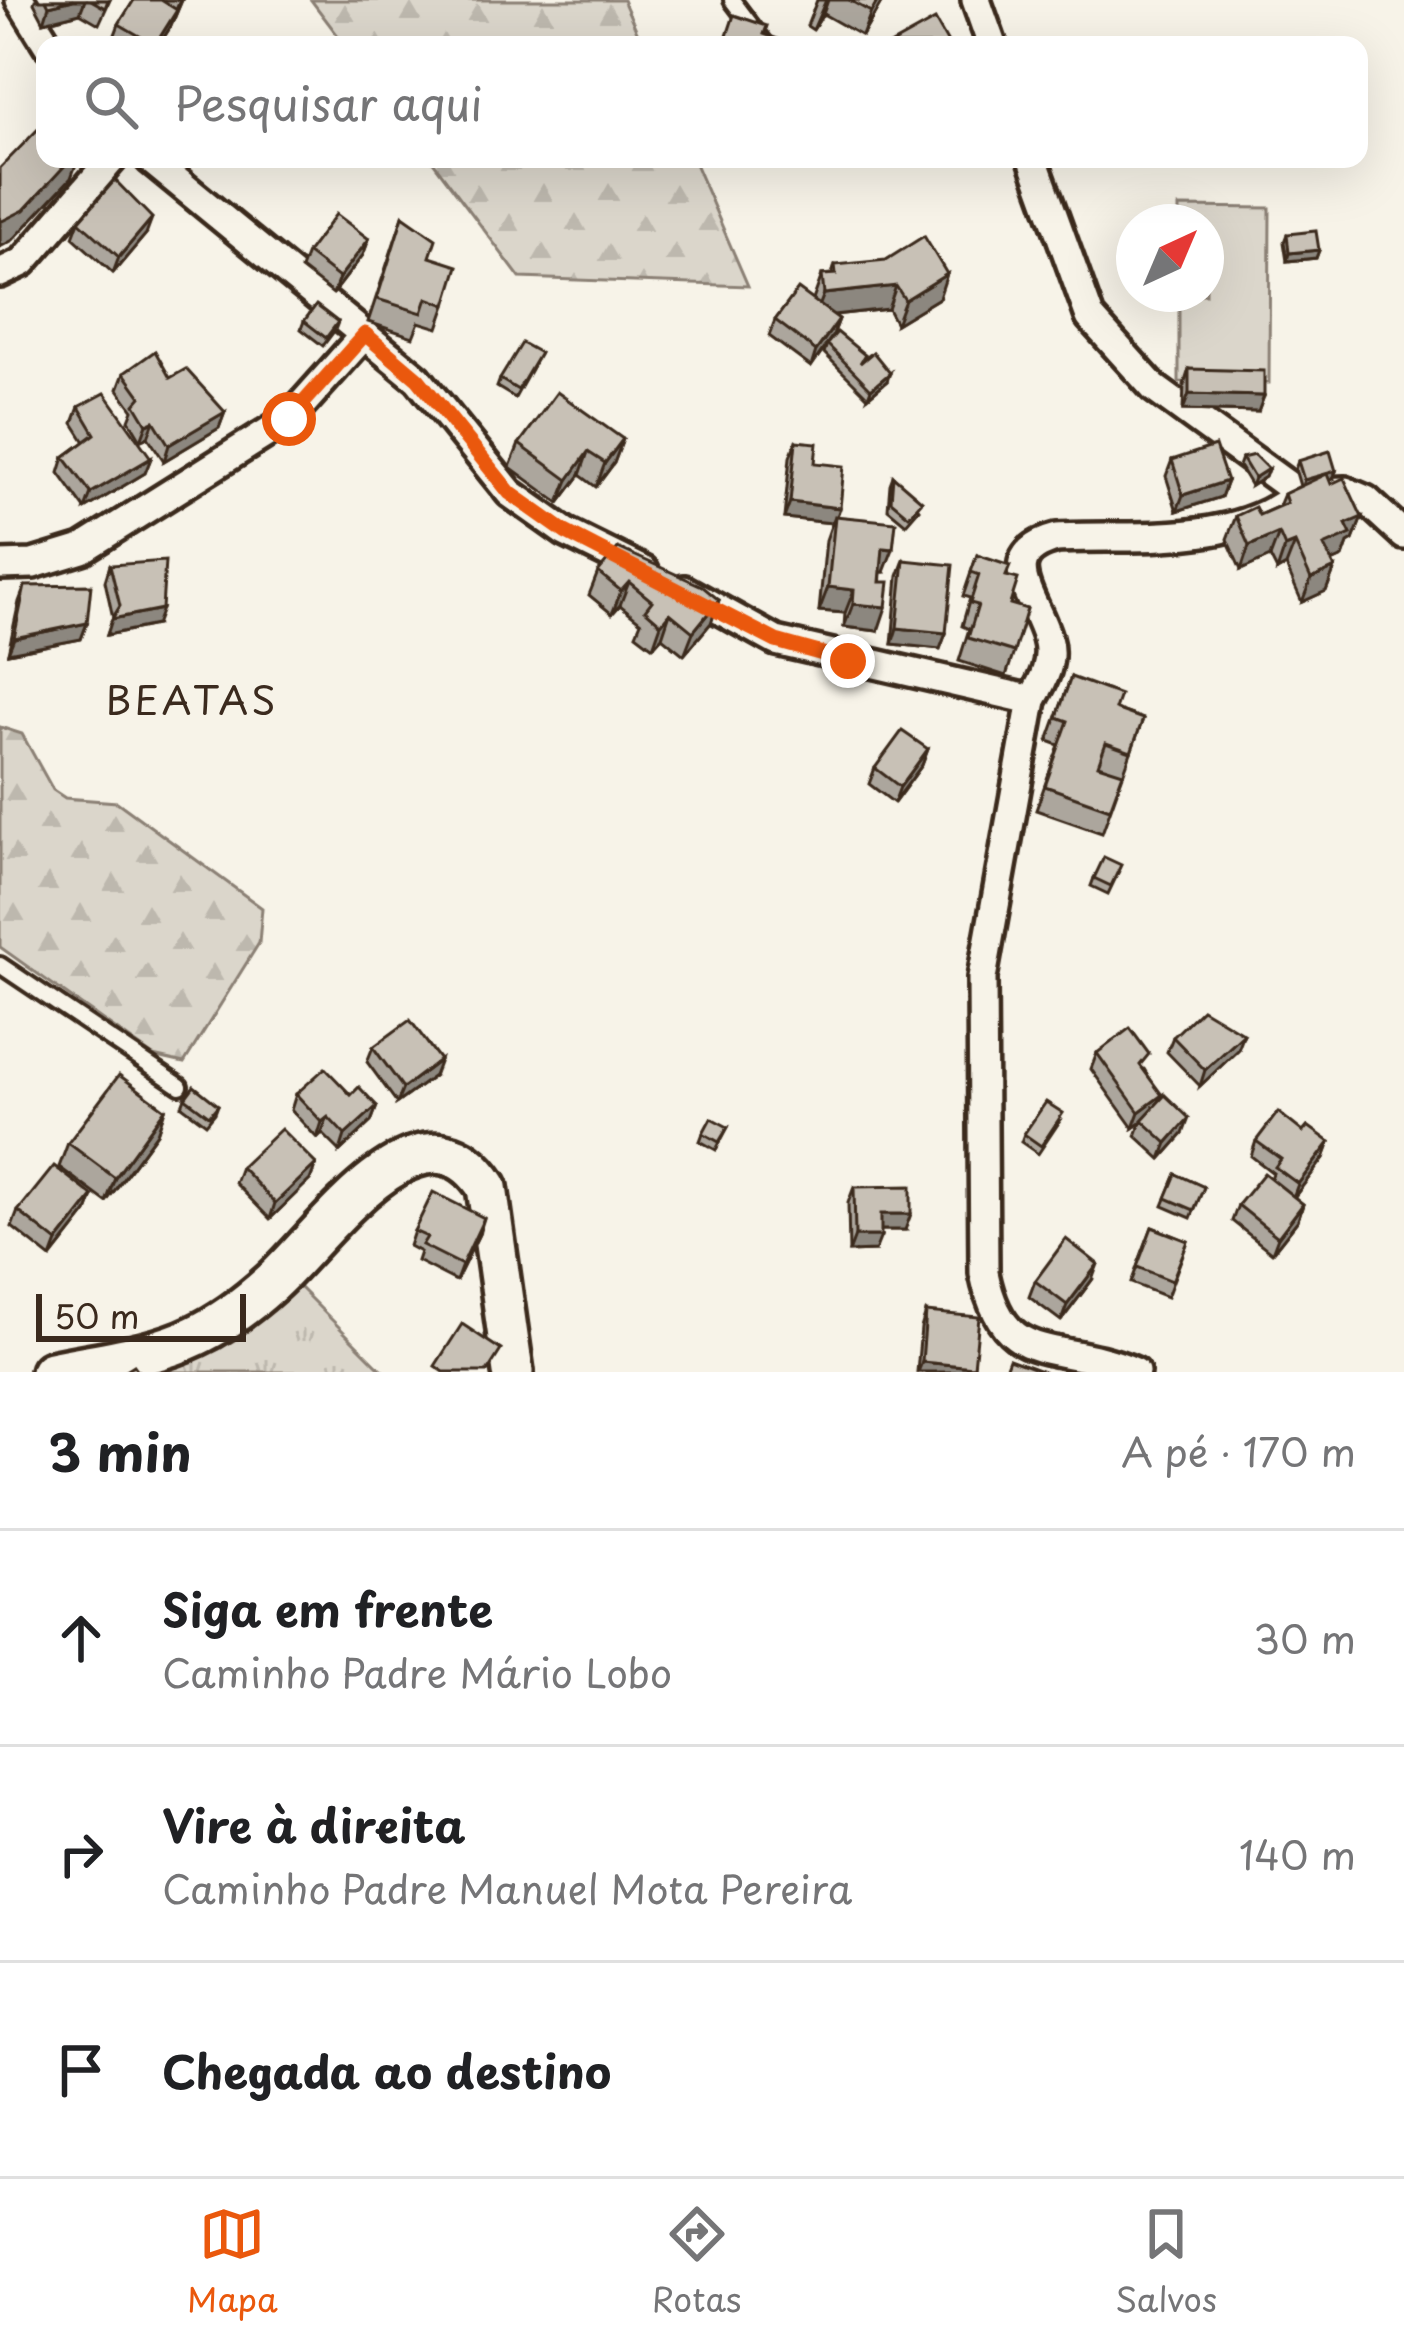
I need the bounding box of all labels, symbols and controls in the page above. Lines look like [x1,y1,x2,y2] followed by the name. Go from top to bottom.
[36,36,1368,168] search box
[174,68,483,136] text: Pesquisar aqui
[78,69,144,135] icon: search
[1116,204,1224,312] north arrow
[262,392,316,446] route start
[821,634,875,688] route end
[106,669,278,728] district label: BEATAS
[36,1288,246,1341] scale bar
[54,1290,140,1340] text: 50 m
[48,1412,192,1489] text: 3 min
[1121,1421,1356,1480] text: A pé · 170 m
[162,1574,493,1642] text: Siga em frente
[48,1605,114,1671] icon: ahead
[1253,1608,1356,1667] text: 30 m
[162,1642,672,1701] text: Caminho Padre Mário Lobo
[162,1790,466,1858] text: Vire à direita
[48,1821,114,1887] icon: right
[1239,1824,1356,1883] text: 140 m
[162,1858,852,1917] text: Caminho Padre Manuel Mota Pereira
[162,2036,611,2104] text: Chegada ao destino
[48,2037,114,2103] icon: arrive
[187,2201,278,2323] tab: Mapa
[652,2201,741,2323] tab: Rotas
[1115,2201,1217,2323] tab: Salvos

